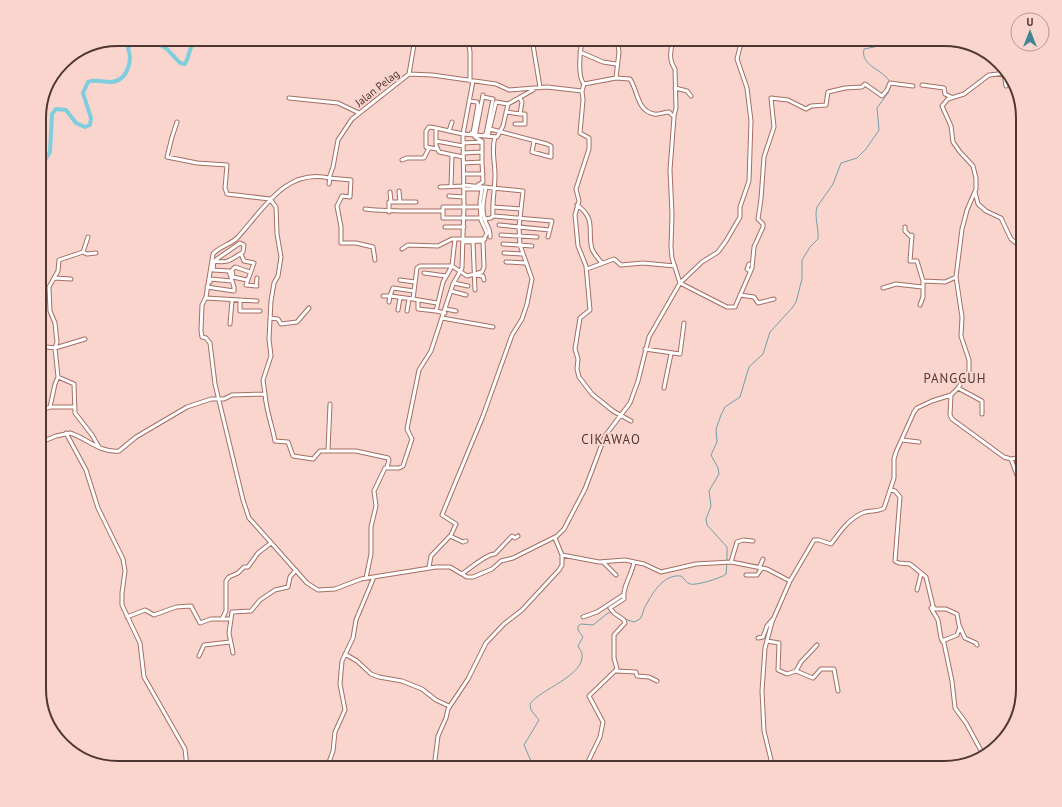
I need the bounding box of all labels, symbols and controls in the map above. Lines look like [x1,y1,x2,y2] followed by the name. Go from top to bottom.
[1010,12,1050,52] north arrow
[1027,15,1034,29] text: U
[351,66,402,110] street label: Jalan Pelag
[924,370,986,387] district label: PANGGUH
[581,431,641,448] district label: CIKAWAO

